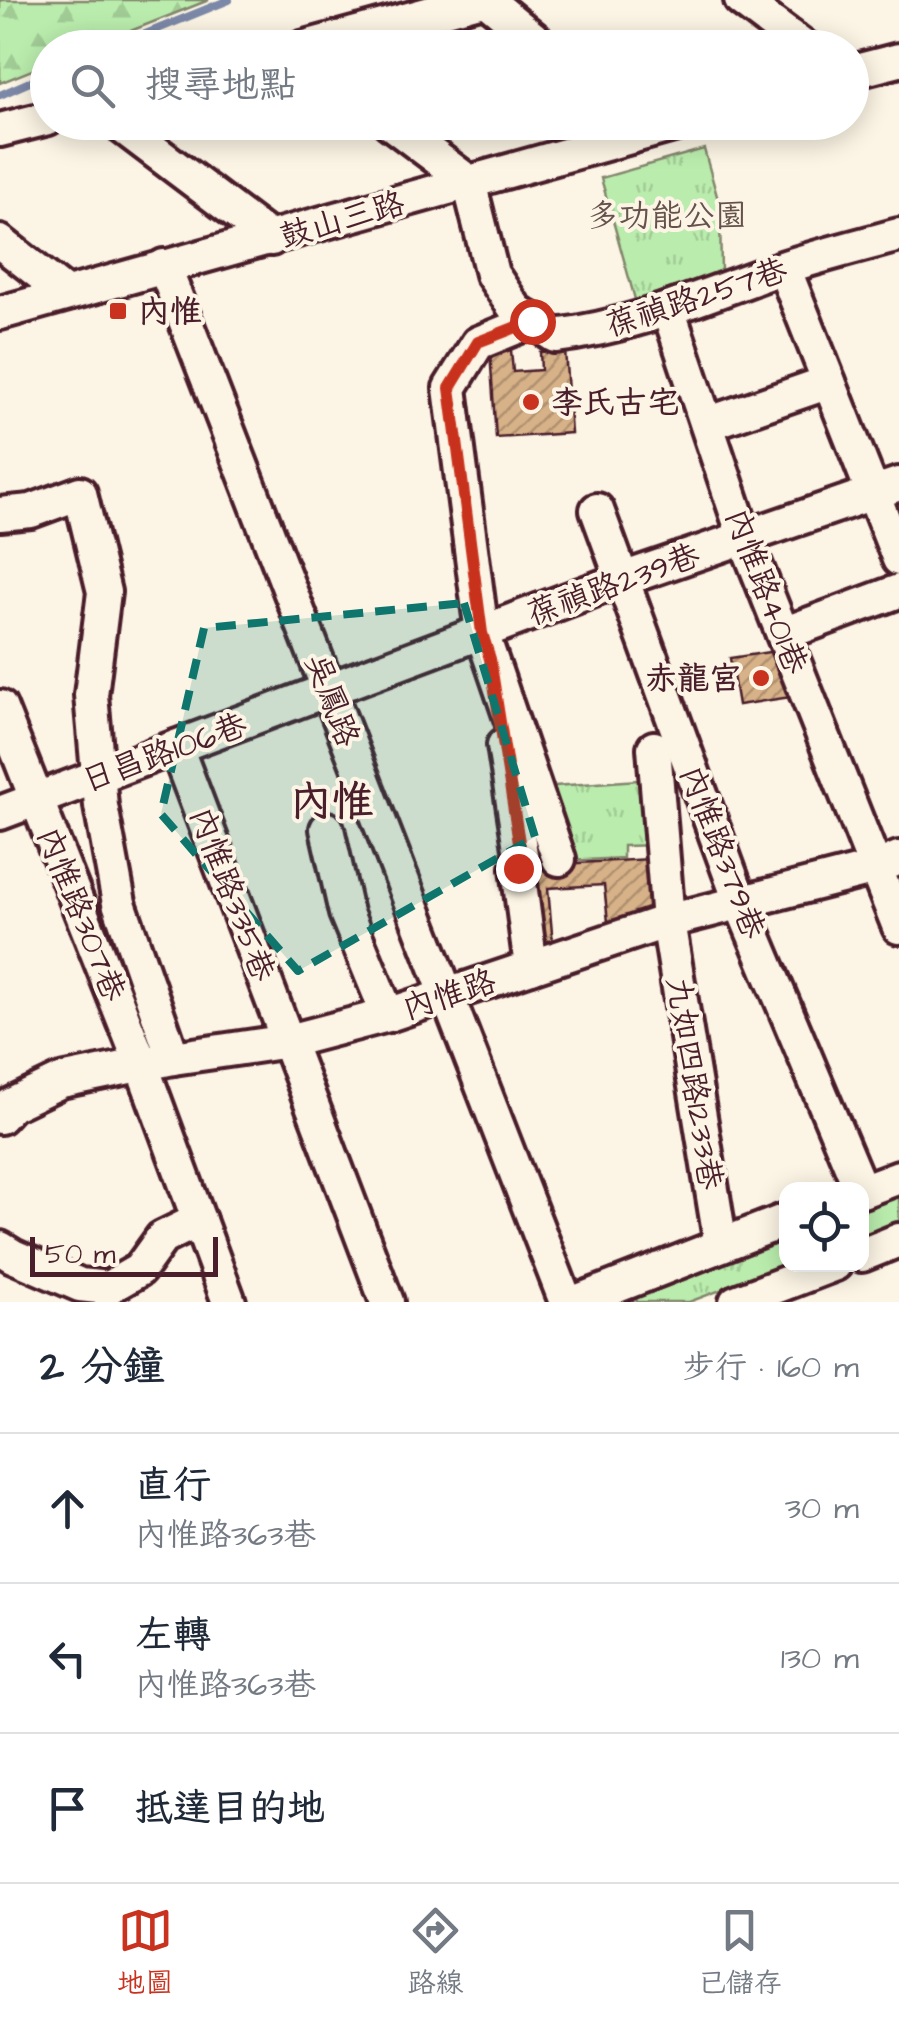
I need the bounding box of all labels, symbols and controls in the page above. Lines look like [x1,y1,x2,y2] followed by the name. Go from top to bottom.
[30,30,869,140] search box
[65,58,120,113] icon: search
[145,60,297,112] text: 搜尋地點
[275,181,410,260] street label: 鼓山三路
[587,194,747,239] park label: 多功能公園
[600,248,793,349] street label: 葆禎路257巷
[138,290,202,335] place label: 內惟
[510,299,556,345] route start
[107,300,129,322] marker: 內惟
[551,381,679,426] place label: 李氏古宅
[520,391,542,413] marker: 李氏古宅
[713,502,818,681] street label: 內惟路401巷
[521,533,706,637] street label: 葆禎路239巷
[293,648,370,753] street label: 吳鳳路
[645,657,741,702] place label: 赤龍宮
[750,667,772,689] marker: 赤龍宮
[76,703,253,804] street label: 日昌路106巷
[668,759,775,946] street label: 內惟路379巷
[290,774,374,832] district label: 内惟
[178,801,285,988] street label: 內惟路335巷
[25,821,136,1008] street label: 內惟路307巷
[496,846,542,892] route end
[397,959,502,1032] street label: 內惟路
[654,974,733,1193] street label: 九如四路1233巷
[779,1182,869,1272] map controls
[779,1182,869,1272] button: locate
[30,1232,218,1276] scale bar
[45,1235,116,1274] text: 50 m
[40,1339,165,1397] text: 2 分鐘
[683,1345,859,1390] text: 步行 · 160 m
[135,1460,211,1512] text: 直行
[40,1481,95,1536] icon: ahead
[785,1486,859,1531] text: 30 m
[135,1513,316,1558] text: 內惟路363巷
[135,1610,211,1662] text: 左轉
[40,1631,95,1686] icon: left
[781,1636,859,1681] text: 130 m
[135,1663,316,1708] text: 內惟路363巷
[40,1781,95,1836] icon: arrive
[135,1783,325,1835] text: 抵達目的地
[117,1903,173,2003] tab: 地圖
[407,1903,464,2003] tab: 路線
[698,1903,782,2003] tab: 已儲存

